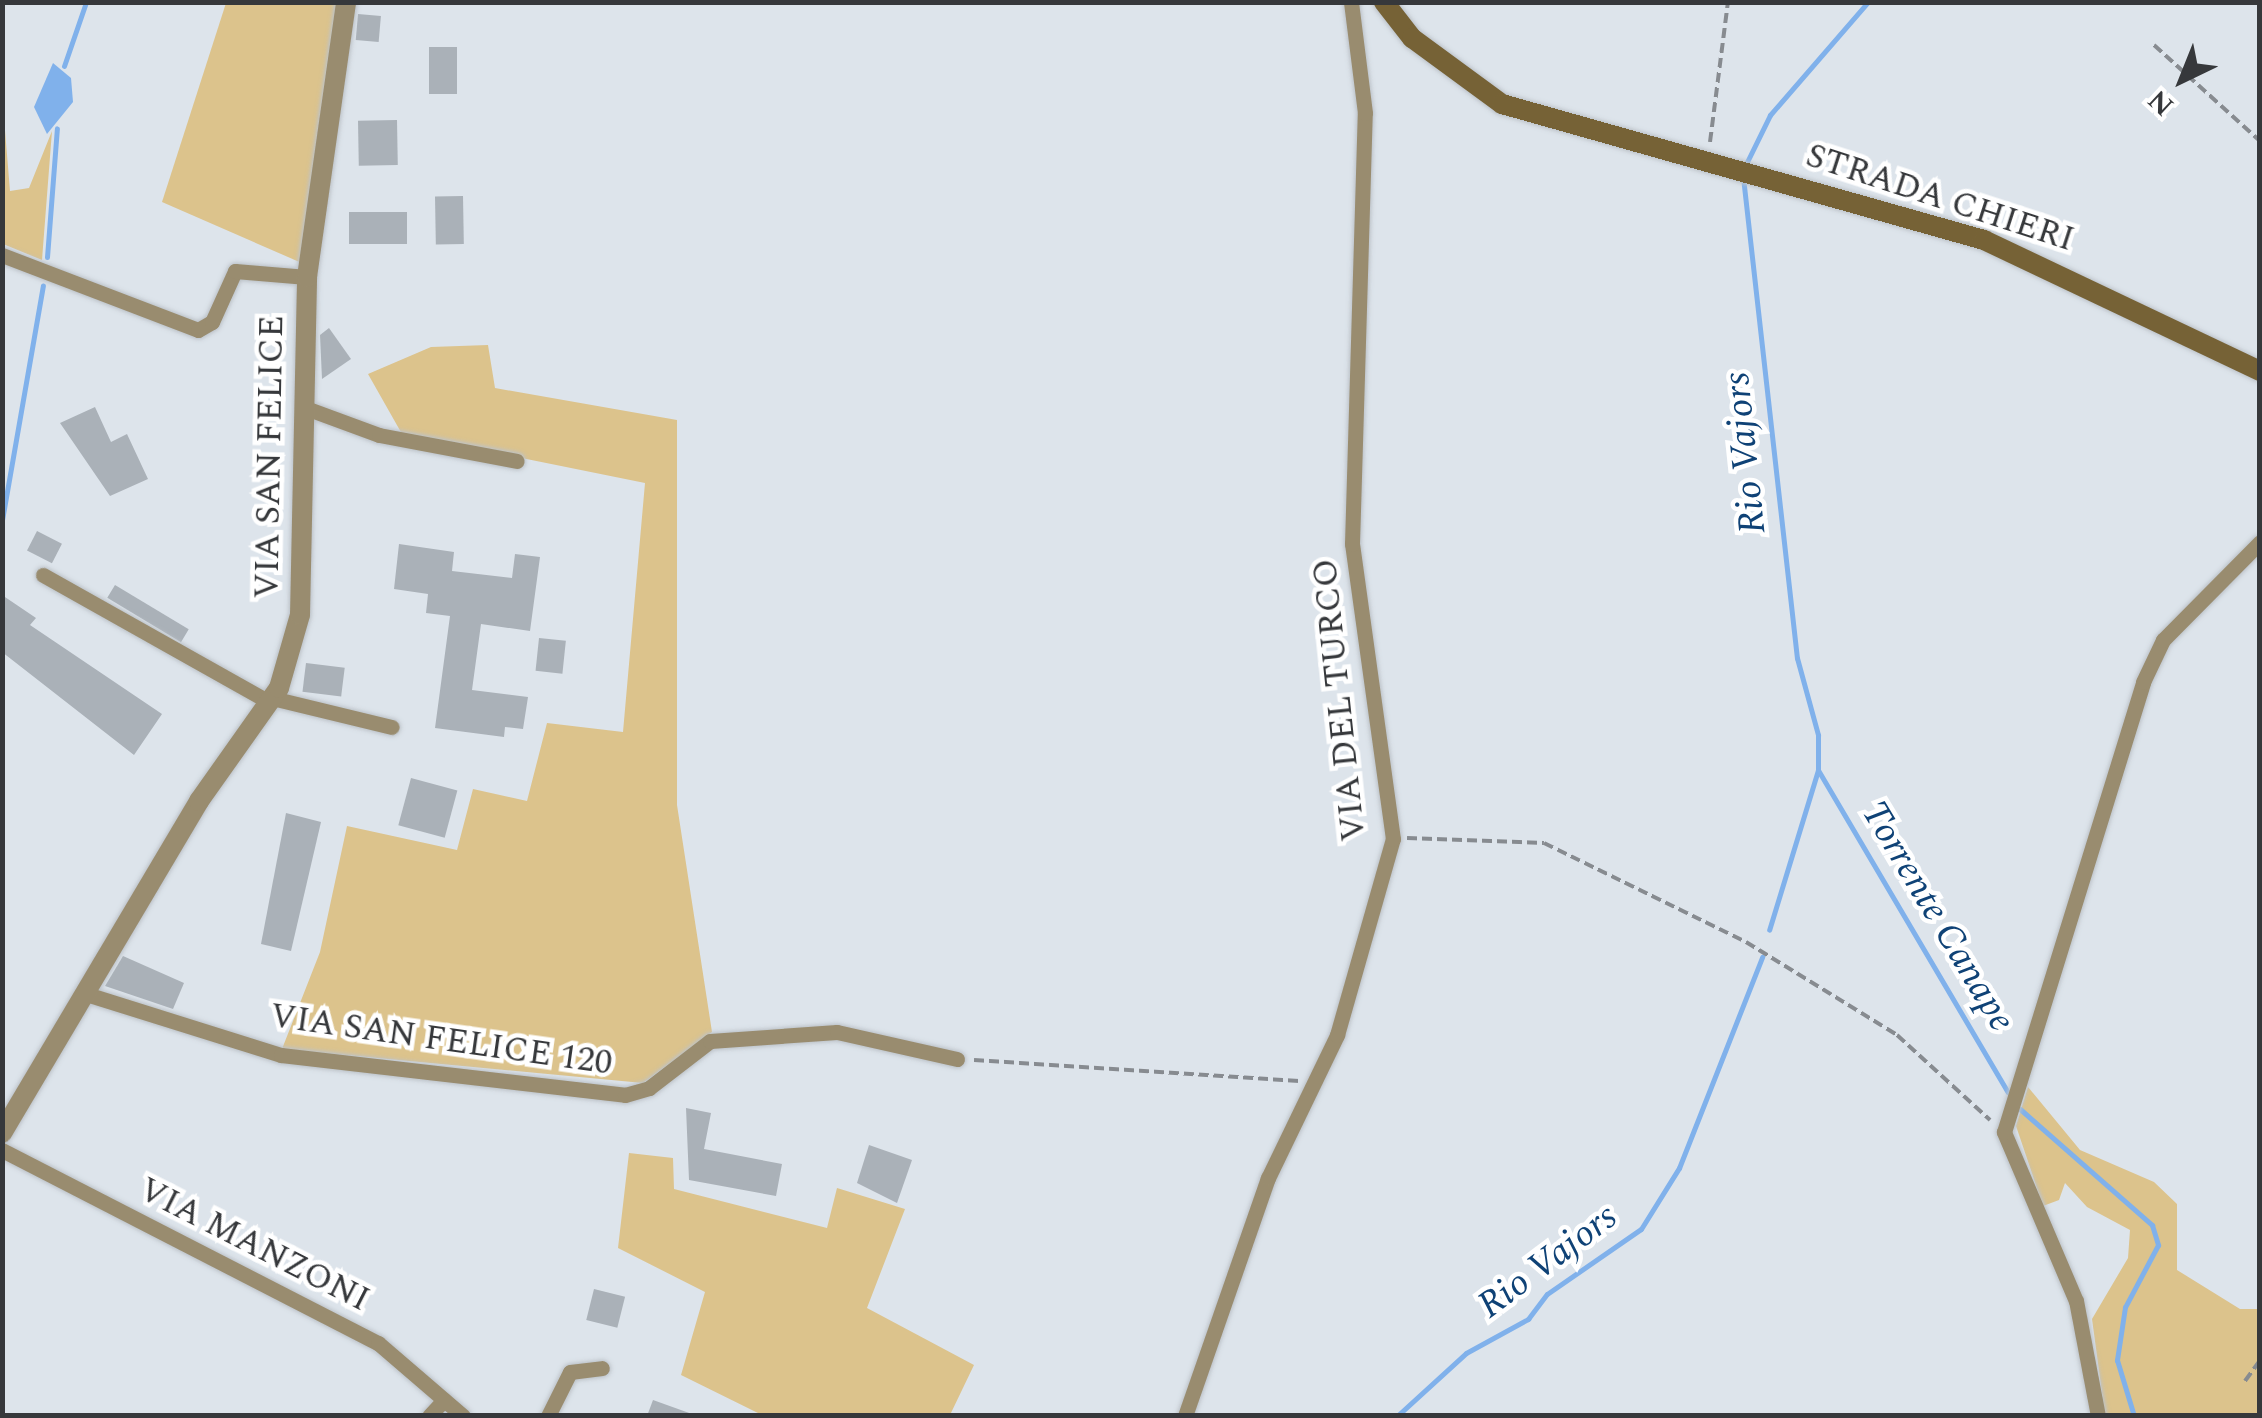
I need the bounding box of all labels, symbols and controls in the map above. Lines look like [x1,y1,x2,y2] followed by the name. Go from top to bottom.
[2132,30,2232,130] north arrow
[2138,79,2184,126] text: N
[1801,135,2079,261] street label: STRADA CHIERI
[247,315,293,599] street label: VIA SAN FELICE
[1715,370,1777,536] water label: Rio Vajors
[1304,557,1376,843] street label: VIA DEL TURCO
[1850,793,2024,1041] water label: Torrente Canape
[267,995,615,1085] street label: VIA SAN FELICE 120
[132,1169,376,1321] street label: VIA MANZONI
[1469,1195,1627,1329] water label: Rio Vajors

